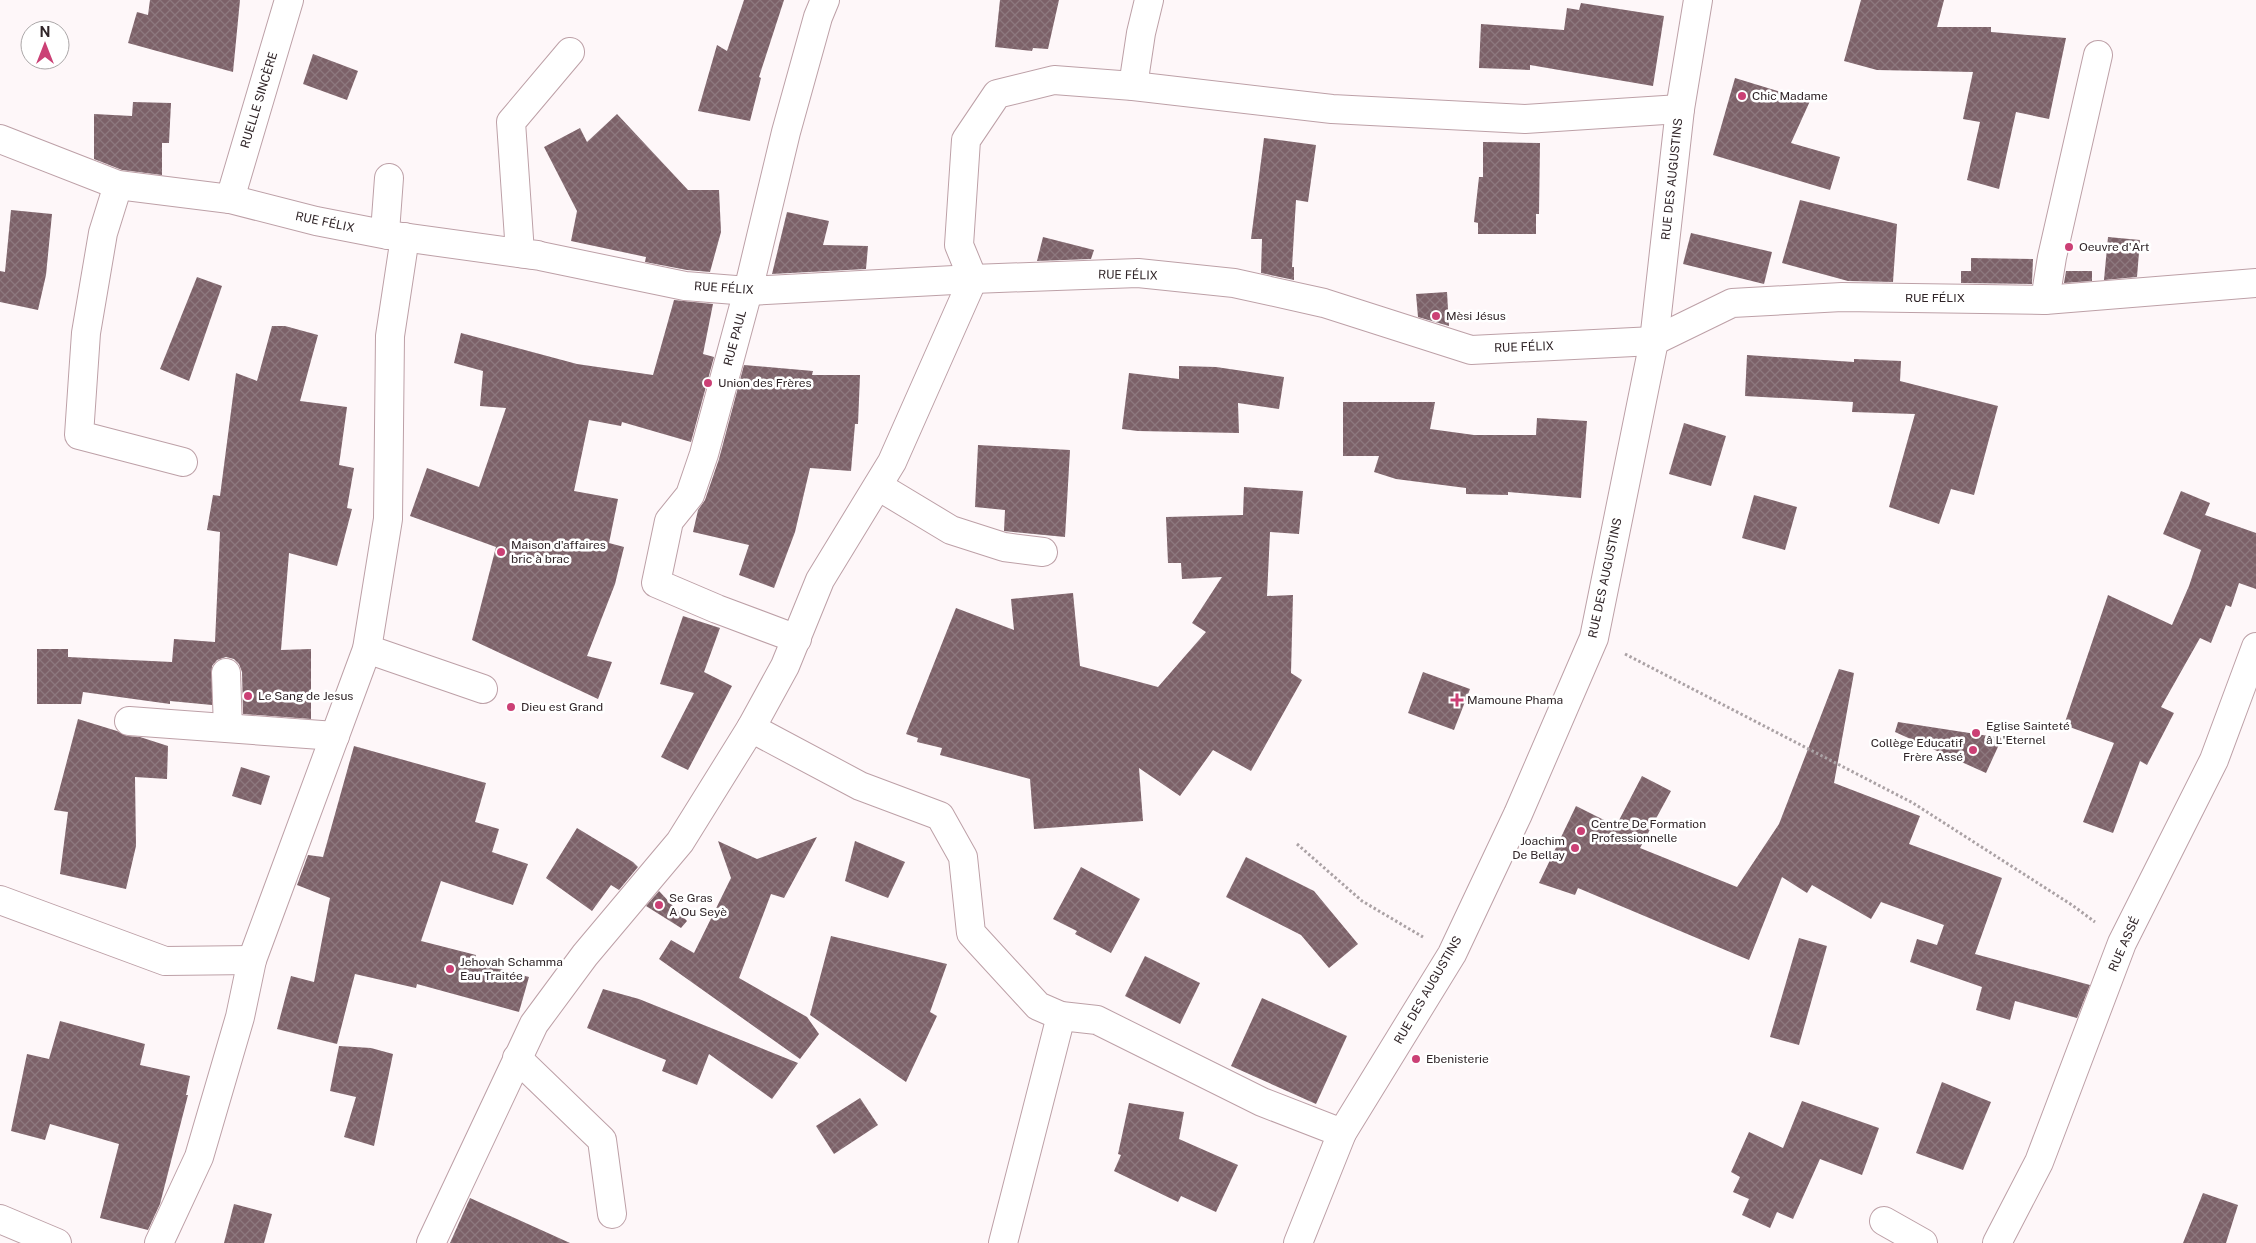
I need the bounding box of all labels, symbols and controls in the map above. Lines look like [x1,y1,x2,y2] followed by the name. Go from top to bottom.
[20,20,70,70] north arrow
[40,24,50,40] text: N
[238,50,280,150] street label: RUELLE SINCÈRE
[1752,89,1828,103] place label: Chic Madame
[1736,90,1748,102] marker: Chic Madame
[1659,117,1685,241] street label: RUE DES AUGUSTINS
[294,209,356,235] street label: RUE FÉLIX
[2079,240,2150,254] place label: Oeuvre d'Art
[2063,241,2075,253] marker: Oeuvre d'Art
[1098,267,1158,283] street label: RUE FÉLIX
[694,279,754,297] street label: RUE FÉLIX
[1905,291,1965,305] street label: RUE FÉLIX
[721,309,749,367] street label: RUE PAUL
[1446,309,1506,323] place label: Mèsi Jésus
[1430,310,1442,322] marker: Mèsi Jésus
[1494,339,1554,355] street label: RUE FÉLIX
[718,376,812,390] place label: Union des Frères
[702,377,714,389] marker: Union des Frères
[1585,517,1625,639] street label: RUE DES AUGUSTINS
[511,538,606,566] place label: Maison d'affaires bric à brac
[495,546,507,558] marker: Maison d'affaires bric à brac
[258,689,353,703] place label: Le Sang de Jesus
[242,690,254,702] marker: Le Sang de Jesus
[1467,693,1563,707] place label: Mamoune Phama
[1451,694,1463,706] marker: Mamoune Phama
[521,700,603,714] place label: Dieu est Grand
[505,701,517,713] marker: Dieu est Grand
[1986,719,2070,747] place label: Eglise Sainteté â L'Eternel
[1970,727,1982,739] marker: Eglise Sainteté â L'Eternel
[1871,736,1963,764] place label: Collège Educatif Frère Assé
[1967,744,1979,756] marker: Collège Educatif Frère Assé
[1591,817,1706,845] place label: Centre De Formation Professionnelle
[1575,825,1587,837] marker: Centre De Formation Professionnelle
[1512,834,1566,862] place label: Joachim De Bellay
[1569,842,1581,854] marker: Joachim De Bellay
[669,891,727,919] place label: Se Gras A Ou Seyè
[653,899,665,911] marker: Se Gras A Ou Seyè
[2106,914,2142,974] street label: RUE ASSÉ
[1391,933,1465,1047] street label: RUE DES AUGUSTINS
[460,955,563,983] place label: Jehovah Schamma Eau Traitée
[444,963,456,975] marker: Jehovah Schamma Eau Traitée
[1426,1052,1489,1066] place label: Ebenisterie
[1410,1053,1422,1065] marker: Ebenisterie

